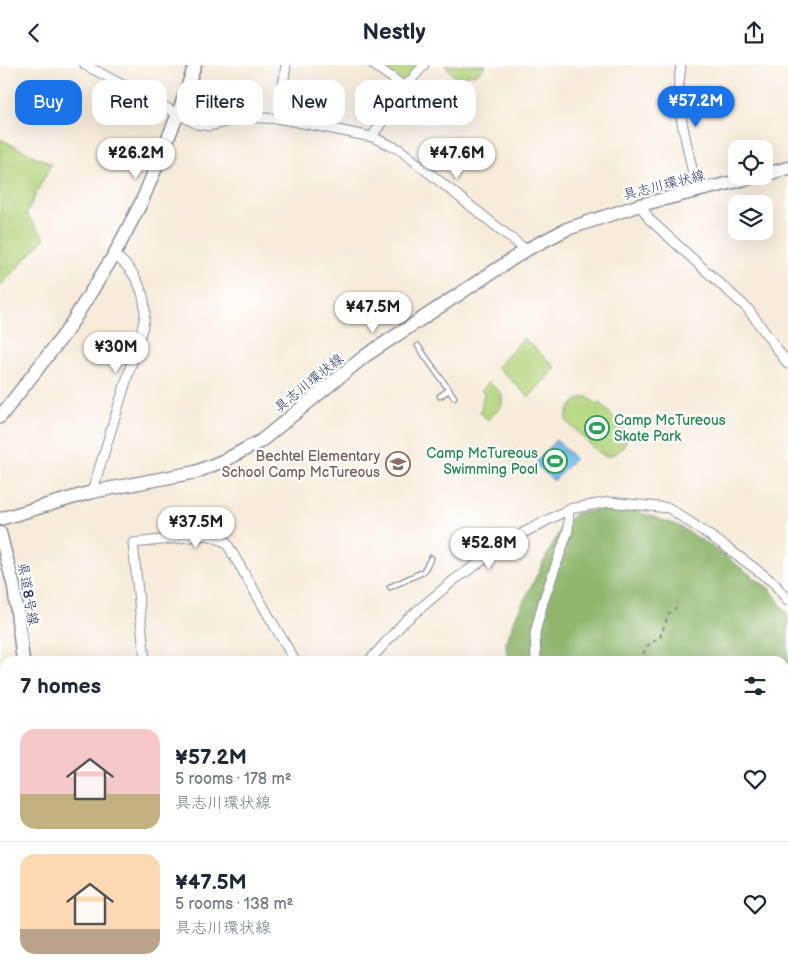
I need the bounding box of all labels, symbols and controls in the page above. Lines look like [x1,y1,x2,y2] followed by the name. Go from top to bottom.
[20,19,48,47] icon: back
[363,19,425,46] text: Nestly
[740,19,768,47] icon: share
[15,80,82,125] chip: Buy
[92,80,167,125] chip: Rent
[177,80,263,125] chip: Filters
[273,80,345,125] chip: New
[355,80,476,125] chip: Apartment
[655,85,737,128] pin: ¥57.2M
[669,92,723,111] text: ¥57.2M
[95,137,177,180] pin: ¥26.2M
[416,137,498,180] pin: ¥47.6M
[728,140,773,240] map controls
[728,140,773,185] button: locate
[108,144,164,163] text: ¥26.2M
[429,144,485,163] text: ¥47.6M
[621,167,707,203] street label: 具志川環状線
[728,195,773,240] button: layers
[332,291,414,334] pin: ¥47.5M
[346,298,400,317] text: ¥47.5M
[86,331,146,374] pin: ¥30M
[95,338,137,357] text: ¥30M
[271,350,347,416] street label: 具志川環状線
[614,412,726,445] place label: Camp McTureous Skate Park
[584,415,610,441] sports icon: Camp McTureous Skate Park
[426,445,538,478] place label: Camp McTureous Swimming Pool
[222,448,381,481] place label: Bechtel Elementary School Camp McTureous
[542,448,568,474] sports icon: Camp McTureous Swimming Pool
[385,451,411,477] school or university icon: Bechtel Elementary School Camp McTureous
[155,507,237,549] pin: ¥37.5M
[169,513,223,532] text: ¥37.5M
[448,527,530,570] pin: ¥52.8M
[461,534,517,553] text: ¥52.8M
[14,561,42,627] street label: 県道8号線
[741,672,769,700] icon: filters
[20,674,101,699] text: 7 homes
[175,745,247,770] text: ¥57.2M
[60,749,120,809] icon: home
[741,765,769,793] icon: heart
[175,770,292,789] text: 5 rooms · 178 m²
[175,794,271,813] text: 具志川環状線
[175,870,247,895] text: ¥47.5M
[60,874,120,934] icon: home
[741,890,769,918] icon: heart
[175,895,294,914] text: 5 rooms · 138 m²
[175,919,271,938] text: 具志川環状線

